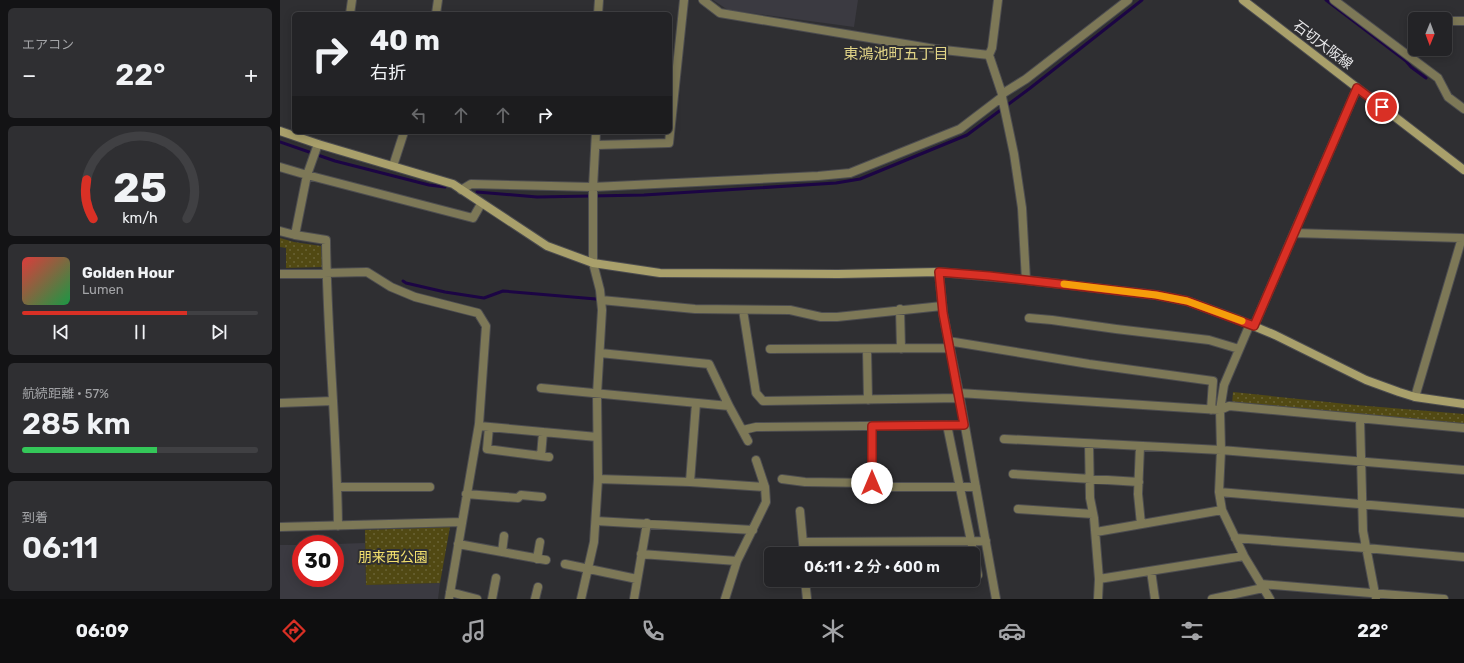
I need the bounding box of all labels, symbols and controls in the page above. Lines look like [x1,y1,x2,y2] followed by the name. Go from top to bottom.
[1408,12,1452,56] north arrow
[1408,12,1452,56] map controls
[1290,17,1356,73] street label: 石切大阪線
[370,24,440,57] text: 40 m
[304,28,356,80] icon: right
[22,37,74,52] text: エアコン
[843,45,949,63] district label: 東鴻池町五丁目
[115,57,165,93] text: 22°
[22,62,36,89] text: −
[244,62,258,89] text: +
[370,62,406,84] text: 右折
[1365,90,1399,124] pin
[1371,96,1393,118] icon: arrive
[408,104,430,126] icon: left
[450,104,472,126] icon: ahead
[492,104,514,126] icon: ahead
[534,104,556,126] icon: right
[113,163,167,212] text: 25
[122,210,158,227] text: km/h
[82,264,174,282] text: Golden Hour
[82,282,124,297] text: Lumen
[50,321,72,343] icon: previous
[129,321,151,343] icon: pause
[208,321,230,343] icon: next
[22,386,109,401] text: 航続距離 · 57%
[22,406,131,442] text: 285 km
[851,462,893,504] position arrow
[22,510,48,525] text: 到着
[22,530,98,566] text: 06:11
[292,535,344,587] speed limit sign: 30
[358,549,428,566] park label: 朋来西公園
[804,558,940,576] text: 06:11 · 2 分 · 600 m
[280,617,308,645] icon: directions
[460,617,488,645] icon: music
[639,617,667,645] icon: phone
[819,617,847,645] icon: climate
[998,617,1026,645] icon: car
[1178,617,1206,645] icon: filters
[76,620,129,642] text: 06:09
[1357,620,1388,642] text: 22°

